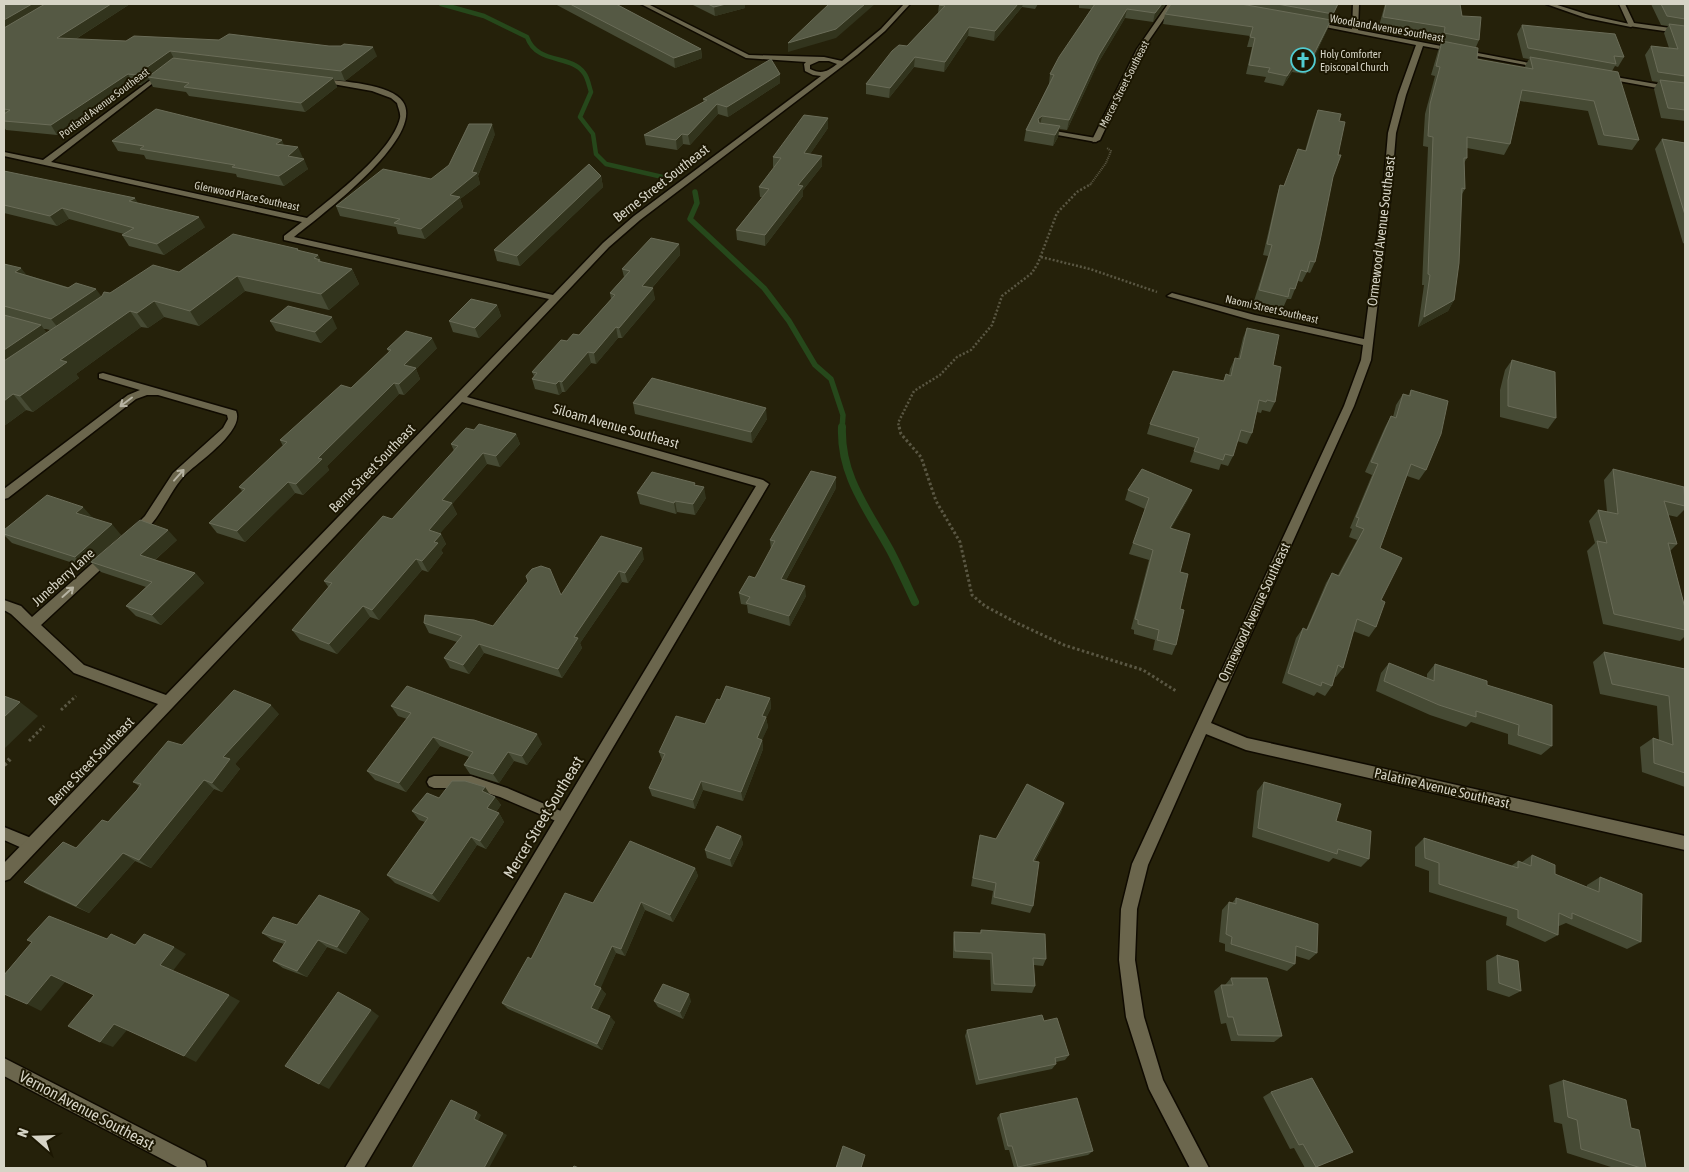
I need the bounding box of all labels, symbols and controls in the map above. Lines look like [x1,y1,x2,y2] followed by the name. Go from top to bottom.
[1329,12,1445,44] street label: Woodland Avenue Southeast
[1097,39,1151,129] street label: Mercer Street Southeast
[1290,47,1316,73] church icon: Holy Comforter Episcopal Church
[1320,48,1389,73] place label: Holy Comforter Episcopal Church
[57,65,151,141] street label: Portland Avenue Southeast
[610,141,712,225] street label: Berne Street Southeast
[1364,155,1398,307] street label: Ormewood Avenue Southeast
[193,179,301,213] street label: Glenwood Place Southeast
[1224,292,1320,326] street label: Naomi Street Southeast
[120,396,133,407] one-way arrow
[551,400,681,452] street label: Siloam Avenue Southeast
[326,420,418,516] street label: Berne Street Southeast
[174,469,185,482] one-way arrow
[1215,540,1293,684] street label: Ormewood Avenue Southeast
[29,545,97,609] street label: Juneberry Lane
[62,586,75,598] one-way arrow
[45,713,137,809] street label: Berne Street Southeast
[499,752,587,881] street label: Mercer Street Southeast
[1373,765,1511,811] street label: Palatine Avenue Southeast
[16,1067,158,1153] street label: Vernon Avenue Southeast
[10,1112,60,1162] north arrow
[14,1126,32,1139] text: N

